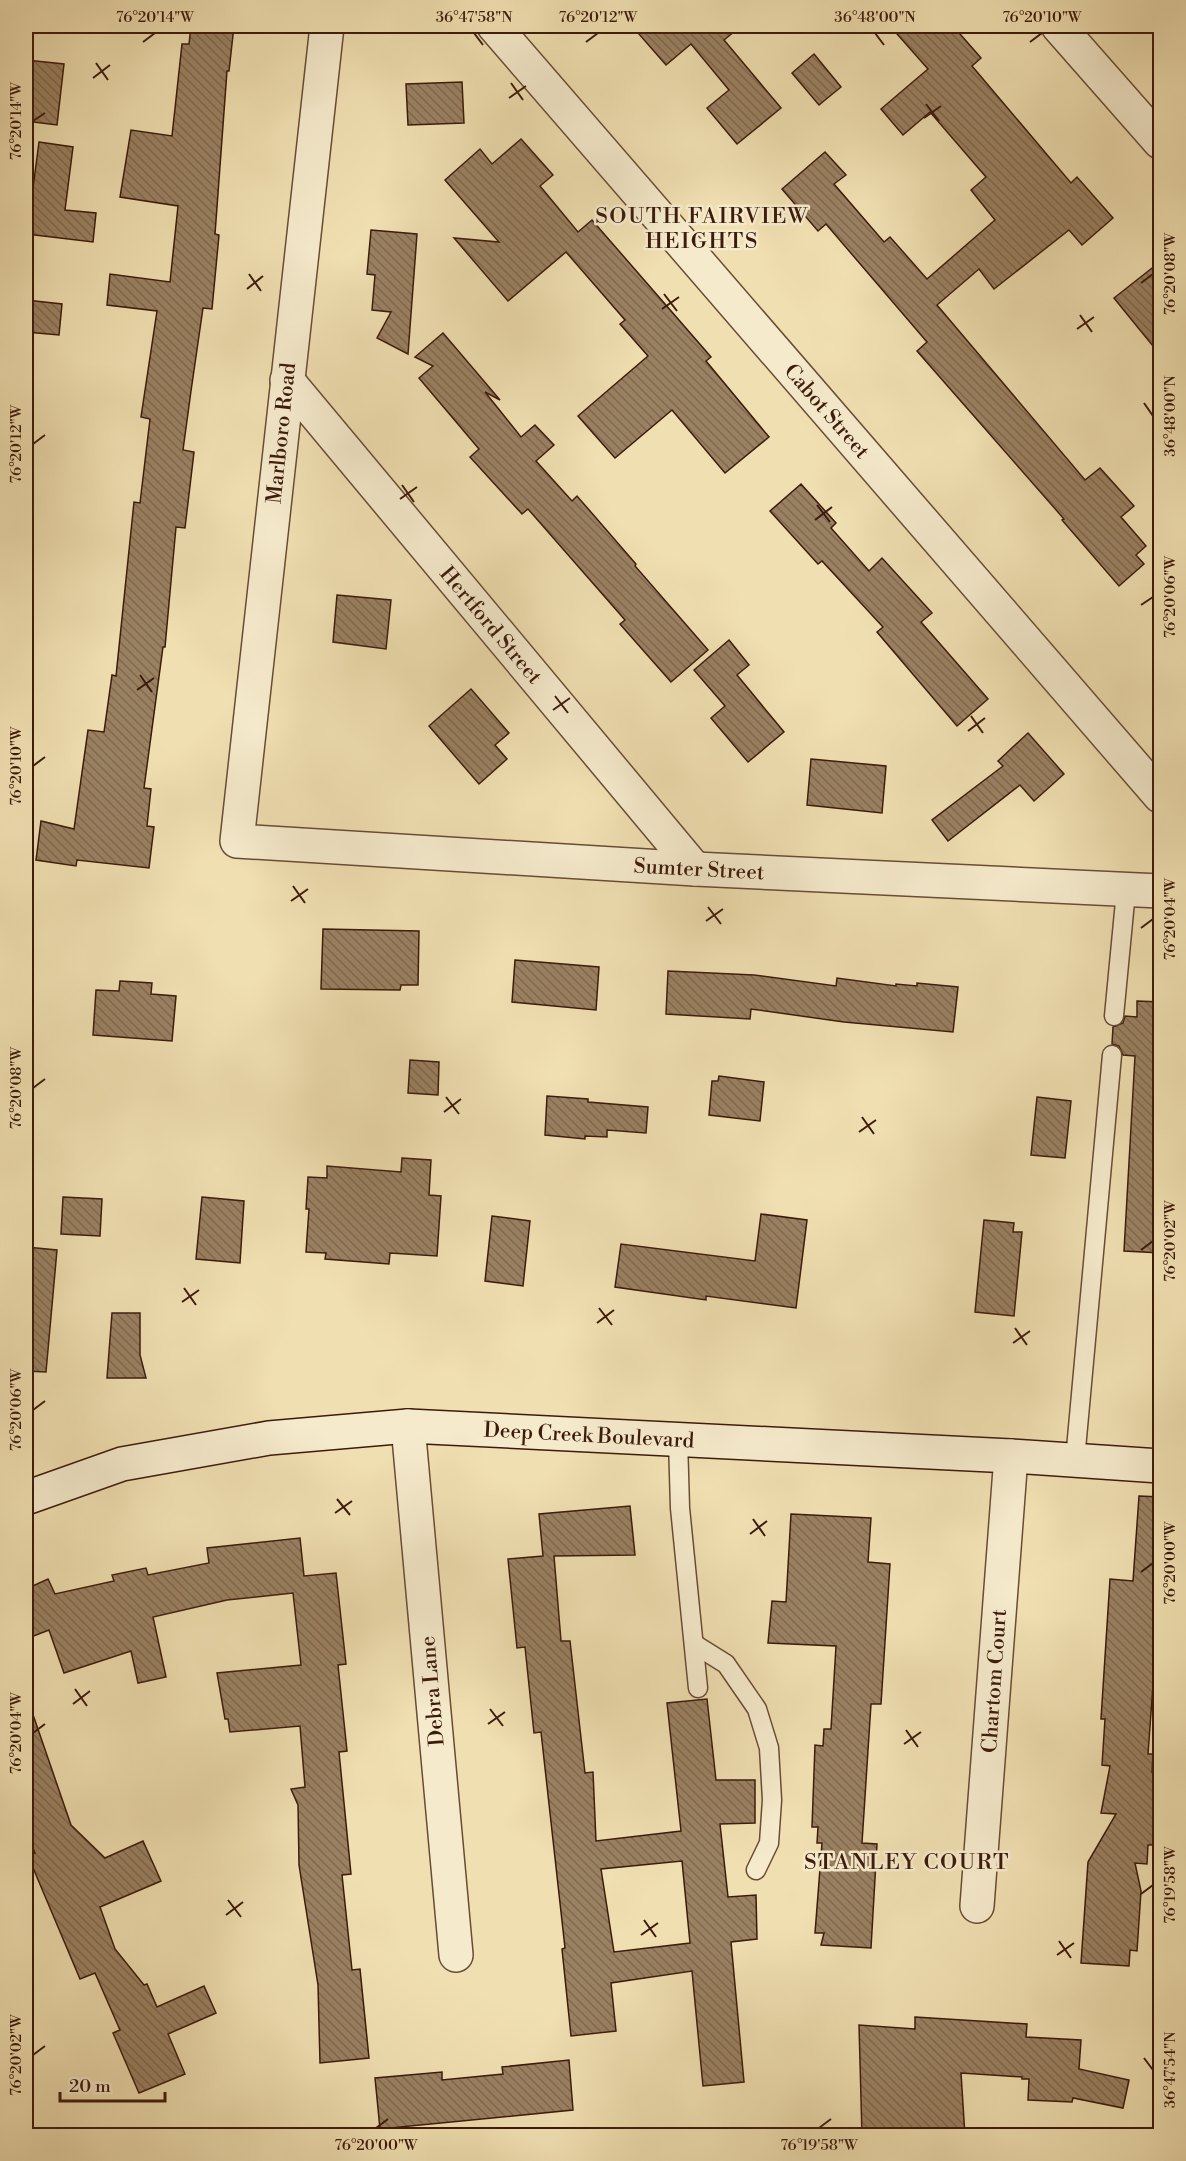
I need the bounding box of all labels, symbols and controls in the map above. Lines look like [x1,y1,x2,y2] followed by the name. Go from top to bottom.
[116,8,194,27] text: 76°20'14"W
[436,8,512,27] text: 36°47'58"N
[559,8,638,27] text: 76°20'12"W
[834,8,916,27] text: 36°48'00"N
[1003,8,1082,27] text: 76°20'10"W
[7,82,26,160] text: 76°20'14"W
[595,203,809,255] district label: SOUTH FAIRVIEW HEIGHTS
[1161,233,1180,315] text: 76°20'08"W
[778,359,875,465] street label: Cabot Street
[262,361,302,505] street label: Marlboro Road
[1161,375,1180,457] text: 36°48'00"N
[7,404,26,483] text: 76°20'12"W
[1161,556,1180,638] text: 76°20'06"W
[433,561,547,690] street label: Hertford Street
[7,726,26,805] text: 76°20'10"W
[633,854,765,886] street label: Sumter Street
[1161,878,1180,960] text: 76°20'04"W
[7,1047,26,1129] text: 76°20'08"W
[1161,1200,1180,1282] text: 76°20'02"W
[7,1369,26,1451] text: 76°20'06"W
[483,1417,695,1455] street label: Deep Creek Boulevard
[1161,1521,1180,1604] text: 76°20'00"W
[977,1608,1013,1754] street label: Chartom Court
[415,1635,451,1747] street label: Debra Lane
[7,1692,26,1774] text: 76°20'04"W
[1161,1846,1180,1923] text: 76°19'58"W
[804,1849,1010,1876] district label: STANLEY COURT
[7,2014,26,2096] text: 76°20'02"W
[1161,2032,1180,2108] text: 36°47'54"N
[60,2065,165,2103] scale bar
[69,2075,111,2098] text: 20 m
[335,2136,418,2155] text: 76°20'00"W
[781,2136,858,2155] text: 76°19'58"W

